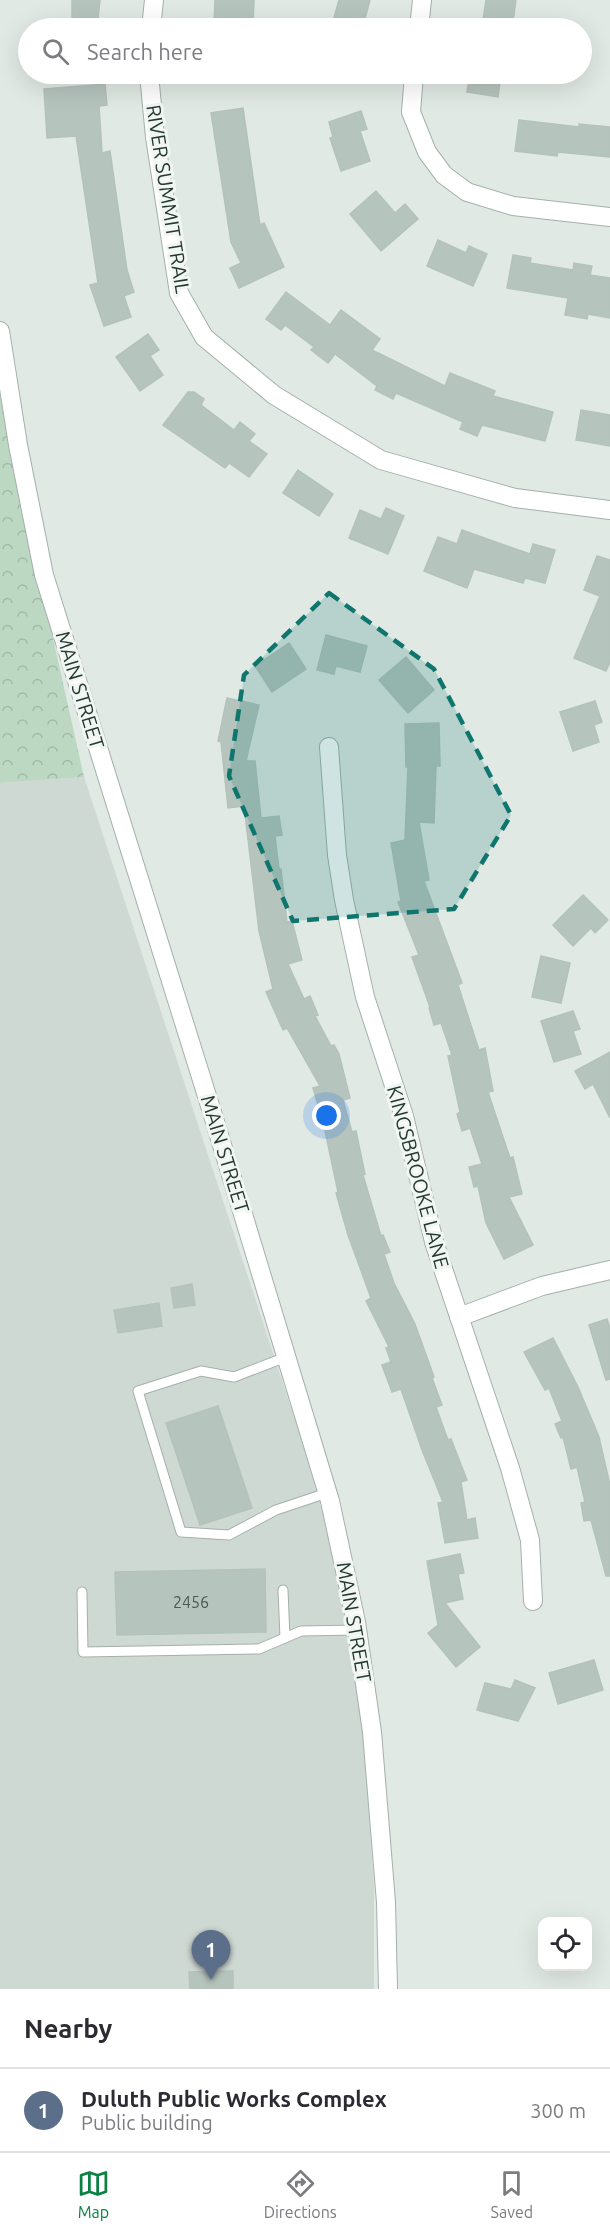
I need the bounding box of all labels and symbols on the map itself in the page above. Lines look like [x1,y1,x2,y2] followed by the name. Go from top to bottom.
[142,103,195,295] street label: RIVER SUMMIT TRAIL
[52,628,109,752] street label: MAIN STREET
[383,1083,454,1271] street label: KINGSBROOKE LANE
[197,1092,254,1216] street label: MAIN STREET
[312,1101,341,1130] your location
[333,1560,376,1684] street label: MAIN STREET
[173,1593,209,1611] house number: 2456
[192,1930,230,1980] pin: 1

